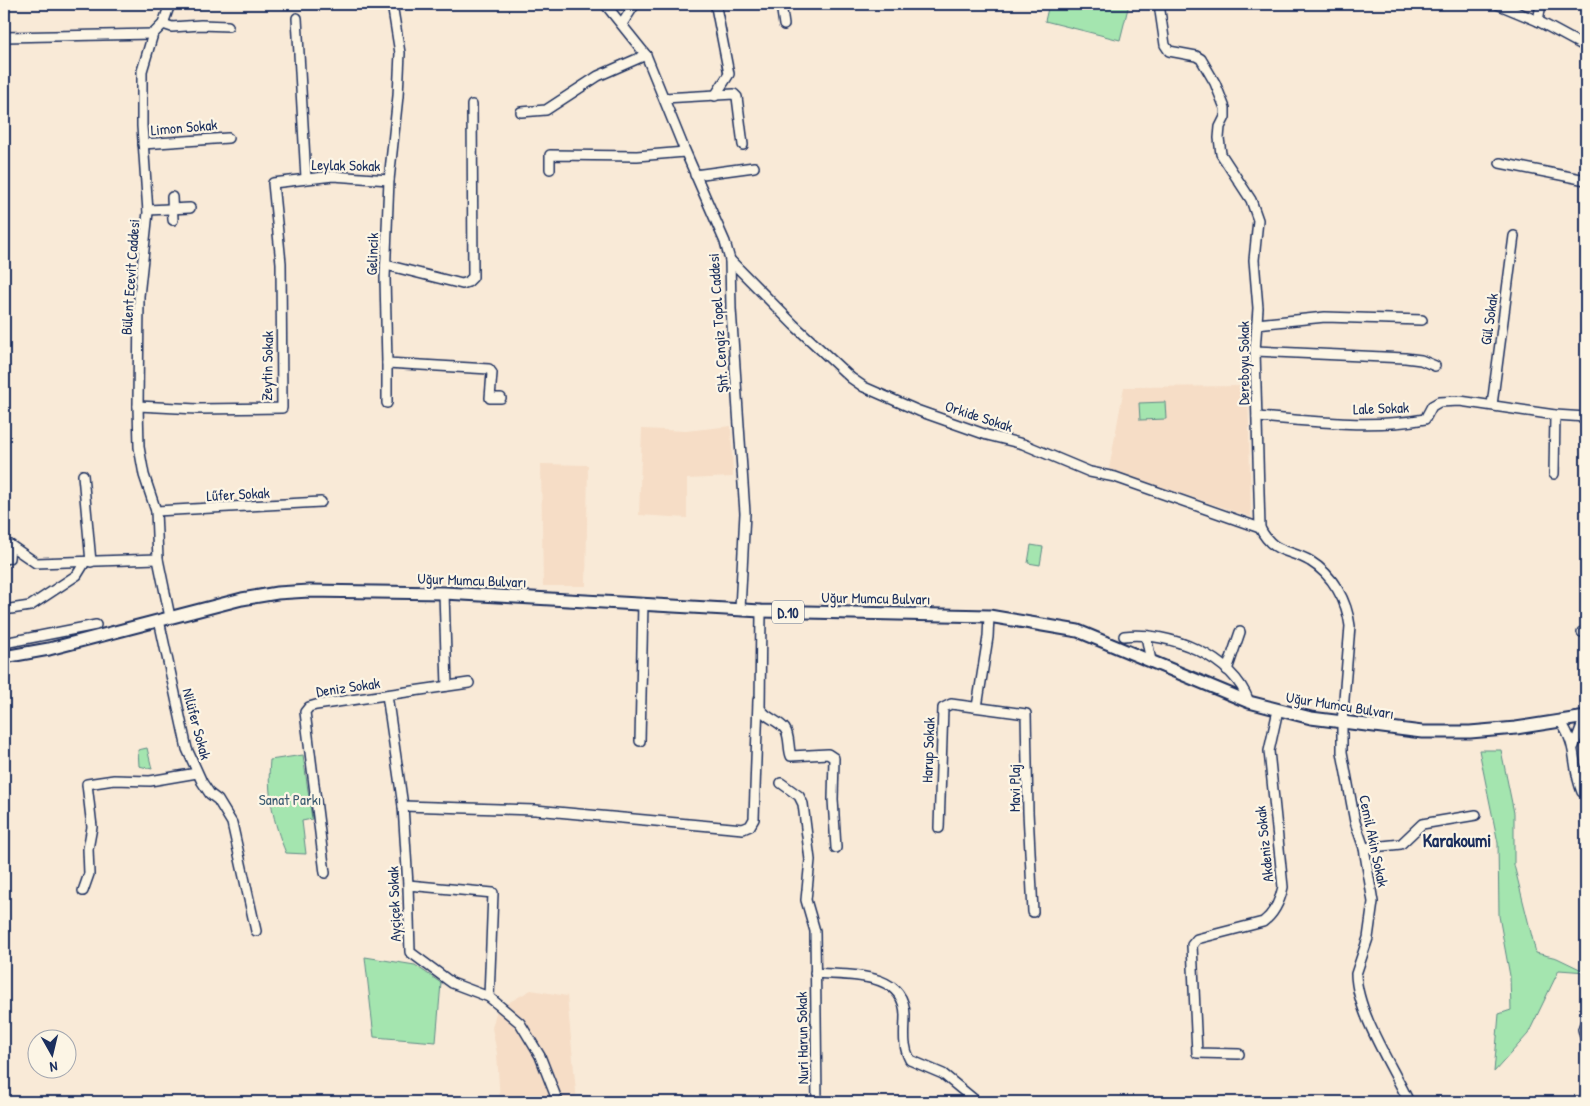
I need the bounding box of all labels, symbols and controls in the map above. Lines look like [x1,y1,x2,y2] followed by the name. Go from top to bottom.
[150,114,218,140] street label: Limon Sokak
[311,154,381,176] street label: Leylak Sokak
[115,218,145,336] street label: Bülent Ecevit Caddesi
[361,232,383,276] street label: Gelincik
[703,253,733,393] street label: Şht. Cengiz Topel Caddesi
[1475,292,1503,346] street label: Gül Sokak
[1233,321,1254,405] street label: Dereboyu Sokak
[256,331,278,401] street label: Zeytin Sokak
[942,395,1016,437] street label: Orkide Sokak
[1353,397,1409,419] street label: Lale Sokak
[206,482,270,506] street label: Lűfer Sokak
[417,568,527,592] street label: Uğur Mumcu Bulvarı
[821,587,931,609] street label: Uğur Mumcu Bulvarı
[772,600,804,624] road number: D.10
[315,672,381,702] street label: Deniz Sokak
[177,686,217,762] street label: Nilüfer Sokak
[1284,686,1396,724] street label: Uğur Mumcu Bulvarı
[916,717,940,783] street label: Harup Sokak
[1004,764,1025,812] street label: Mavi Plaj
[259,789,321,810] park label: Sanat Parkı
[1354,793,1394,889] street label: Cemil Akin Sokak
[1250,805,1278,883] street label: Akdeniz Sokak
[1423,828,1491,853] district label: Karakoumi
[382,866,406,942] street label: Ayçiçek Sokak
[791,991,813,1085] street label: Nuri Harun Sokak
[28,1028,78,1078] north arrow
[48,1057,59,1077] text: N

